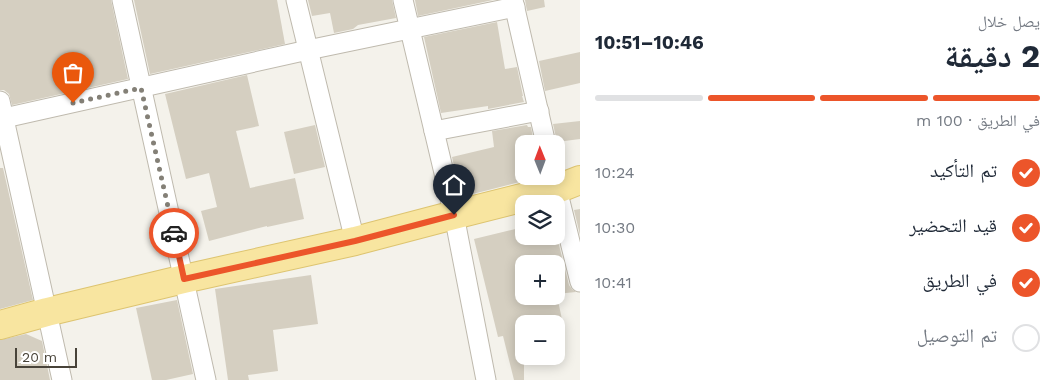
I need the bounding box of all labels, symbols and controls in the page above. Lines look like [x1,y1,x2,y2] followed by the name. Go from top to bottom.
[978,12,1040,31] text: يصل خلال
[595,31,704,54] text: 10:46–10:51
[945,37,1040,75] text: 2 دقيقة
[52,52,94,103] pin
[59,59,87,87] icon: bag
[916,111,1040,130] text: في الطريق · 100 m
[515,135,565,185] north arrow
[515,135,565,365] map controls
[930,159,997,182] text: تم التأكيد
[1012,159,1040,187] icon: check
[595,163,635,182] text: 10:24
[433,164,475,215] pin
[440,171,468,199] icon: home
[515,195,565,245] button: layers
[149,208,199,258] courier
[909,214,997,237] text: قيد التحضير
[1012,214,1040,242] icon: check
[595,218,635,237] text: 10:30
[160,219,188,247] icon: car
[515,255,565,305] button: +
[923,269,997,292] text: في الطريق
[1012,269,1040,297] icon: check
[595,273,632,292] text: 10:41
[515,315,565,365] button: −
[917,324,997,347] text: تم التوصيل
[15,345,78,368] scale bar
[22,349,57,365] text: 20 m

